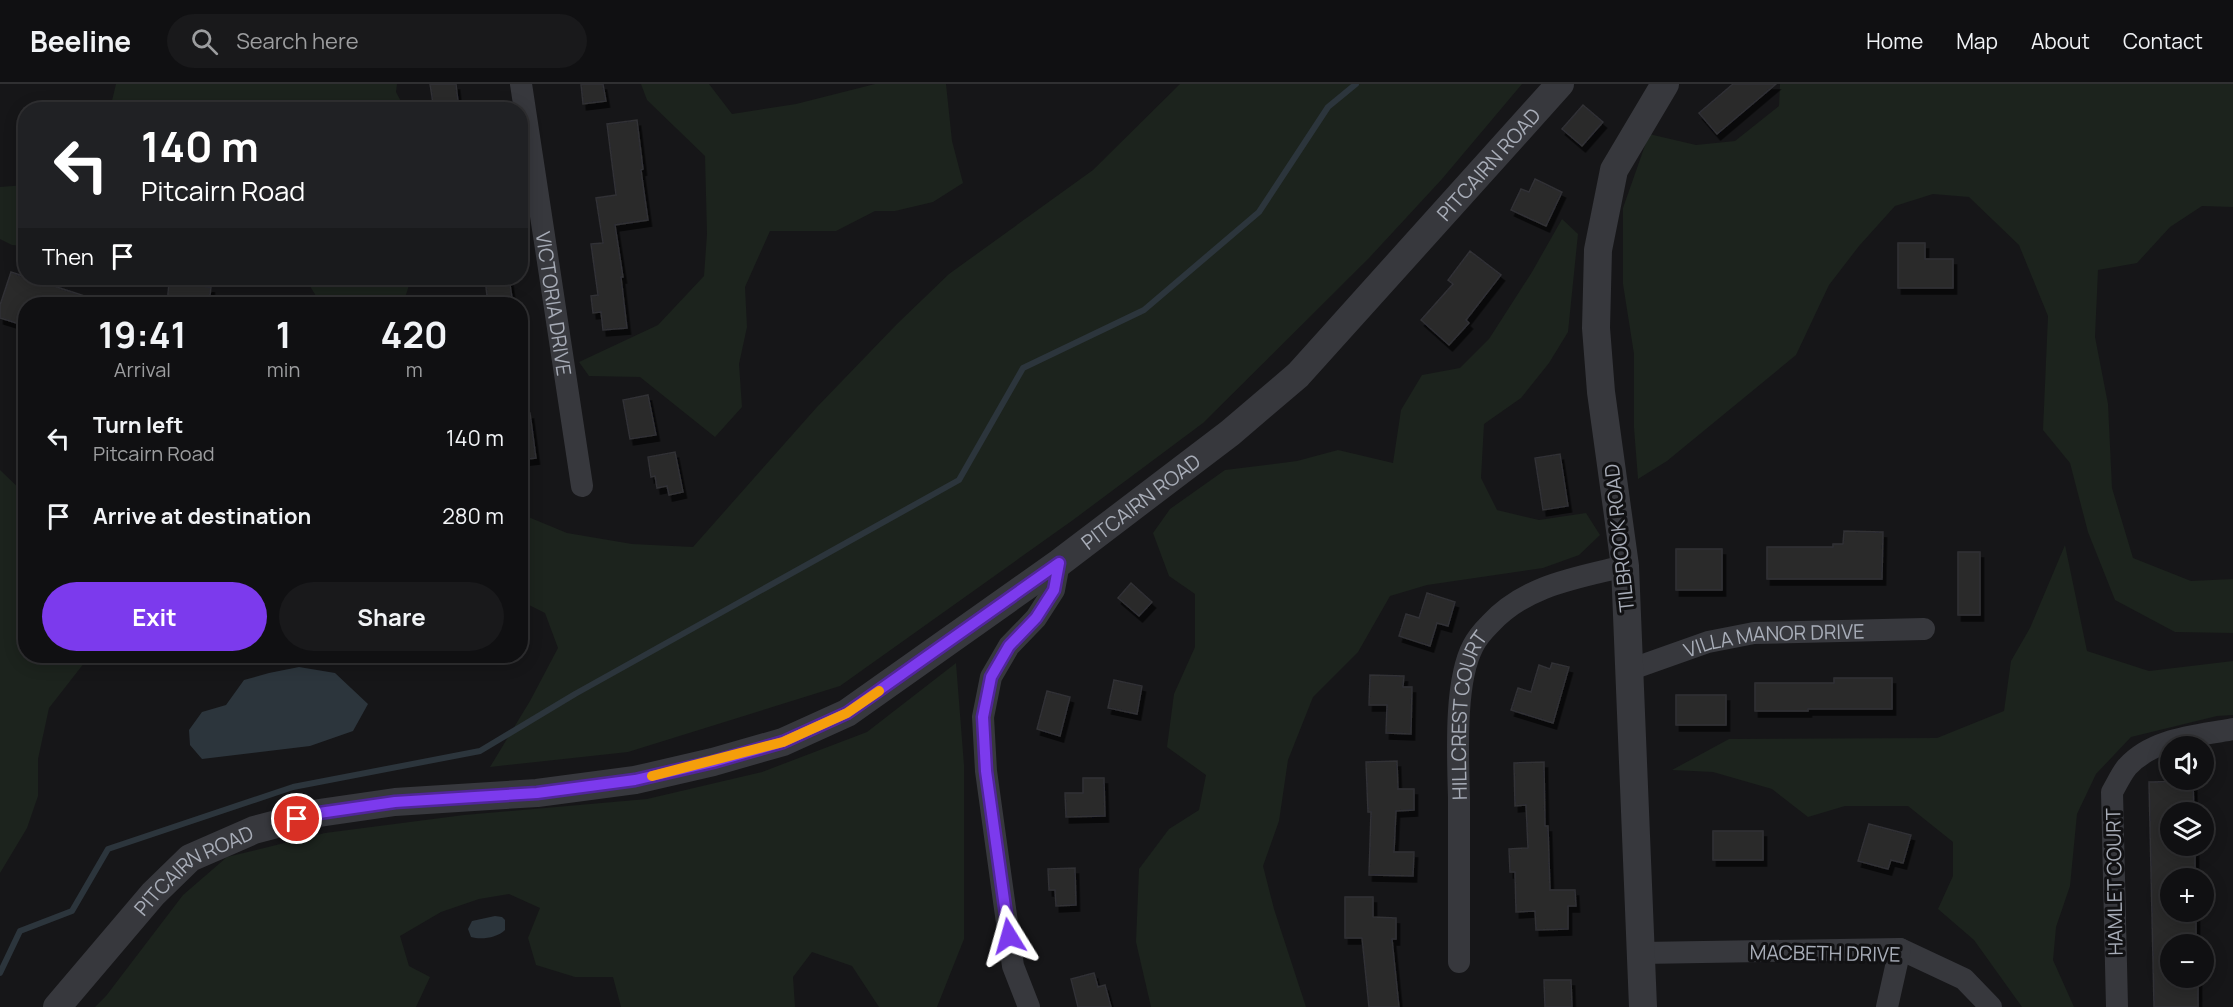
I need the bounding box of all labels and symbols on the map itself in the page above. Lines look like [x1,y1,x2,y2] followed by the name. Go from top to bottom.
[1430,102,1546,226] street label: PITCAIRN ROAD
[530,229,579,378] street label: VICTORIA DRIVE
[1075,447,1206,555] street label: PITCAIRN ROAD
[1598,463,1640,613] street label: TILBROOK ROAD
[1680,617,1865,663] street label: VILLA MANOR DRIVE
[1444,625,1493,801] street label: HILLCREST COURT
[271,793,322,844] pin
[2099,808,2129,956] street label: HAMLET COURT
[127,819,257,921] street label: PITCAIRN ROAD
[977,904,1041,968] position arrow
[1749,938,1901,968] street label: MACBETH DRIVE

